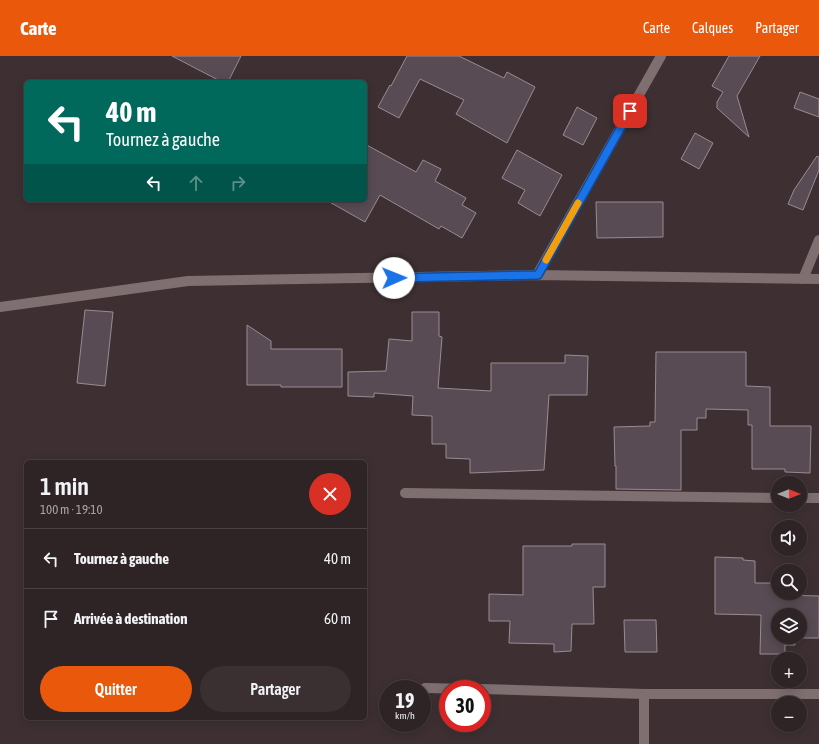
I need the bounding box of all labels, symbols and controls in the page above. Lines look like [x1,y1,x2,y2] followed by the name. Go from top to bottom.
[20,17,57,39] text: Carte
[643,20,670,36] text: Carte
[692,20,733,36] text: Calques
[755,20,799,36] text: Partager
[613,94,647,128] pin
[40,96,92,148] icon: left
[106,96,156,128] text: 40 m
[619,100,641,122] icon: arrive
[106,129,220,150] text: Tournez à gauche
[143,172,165,194] icon: left
[185,172,207,194] icon: ahead
[227,172,249,194] icon: right
[373,257,415,299] position arrow
[40,473,89,500] text: 1 min
[309,473,351,515] button: close
[771,476,807,512] north arrow
[771,476,807,732] map controls
[40,502,103,517] text: 100 m · 19:10
[771,520,807,556] button: sound
[40,548,62,570] icon: left
[74,550,169,567] text: Tournez à gauche
[324,550,351,567] text: 40 m
[771,564,807,600] button: search
[40,608,62,630] icon: arrive
[771,608,807,644] button: layers
[74,610,188,627] text: Arrivée à destination
[324,610,351,627] text: 60 m
[771,652,807,688] button: +
[40,666,192,712] button: Quitter
[200,666,351,712] button: Partager
[439,680,491,732] speed limit sign: 30
[396,689,414,712] text: 19
[771,696,807,732] button: −
[395,710,415,721] text: km/h

